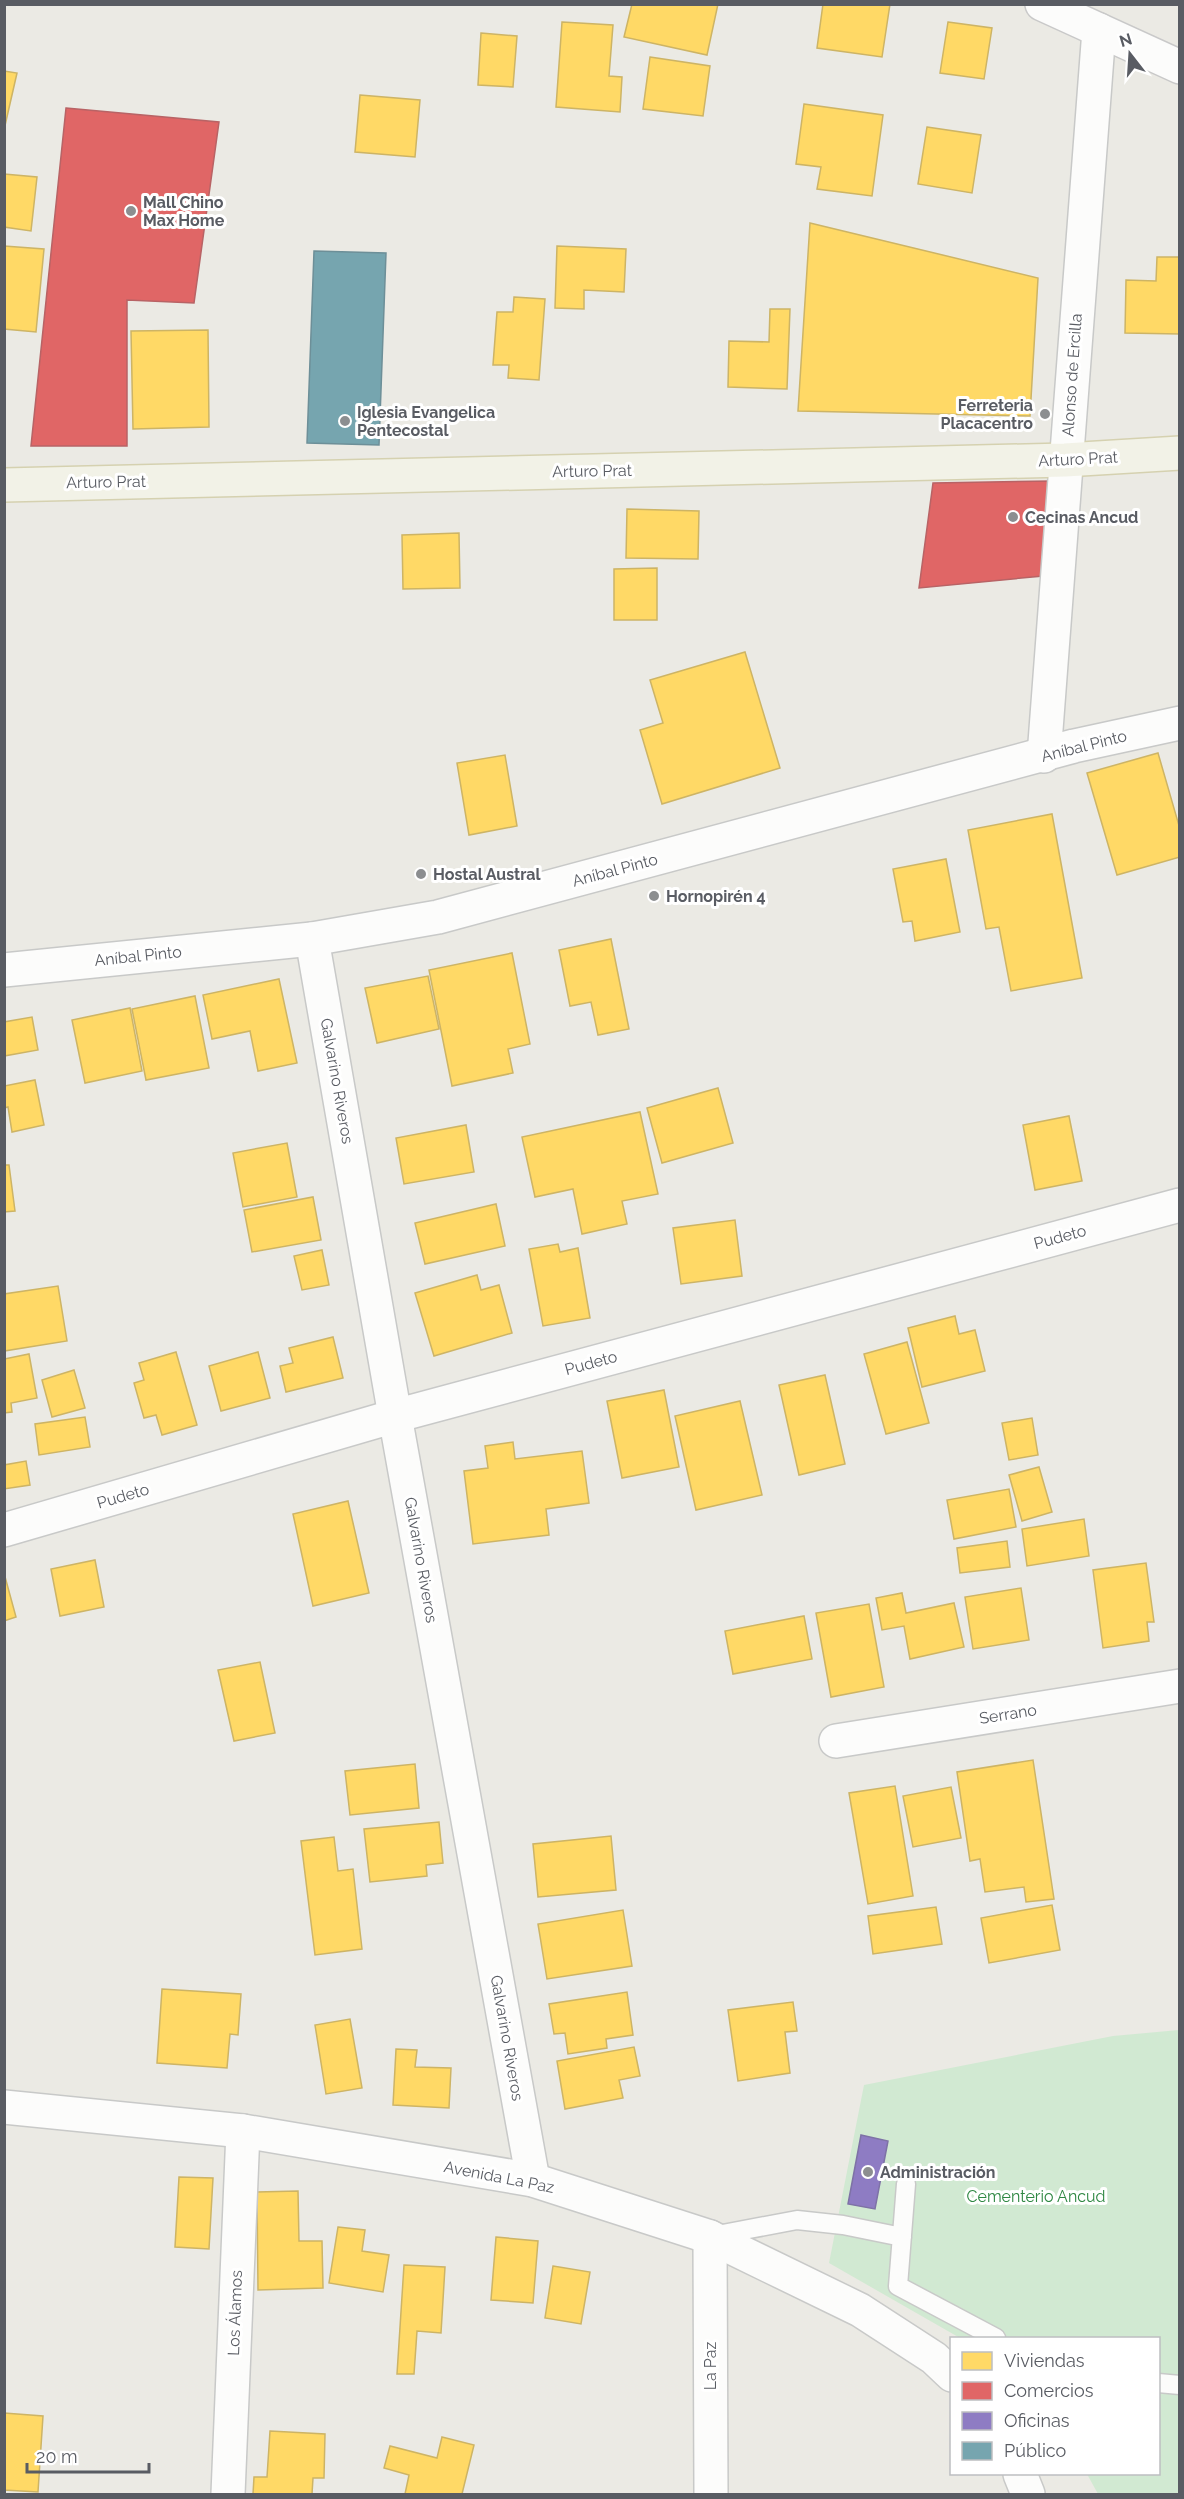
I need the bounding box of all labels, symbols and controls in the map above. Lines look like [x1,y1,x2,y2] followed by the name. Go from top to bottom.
[1100,24,1160,84] north arrow
[1117,29,1134,51] text: N
[143,193,225,230] place label: Mall Chino Max Home
[124,204,138,218] marker: Mall Chino Max Home
[1058,313,1086,437] street label: Alonso de Ercilla
[940,396,1033,433] place label: Ferreteria Placacentro
[357,403,495,440] place label: Iglesia Evangelica Pentecostal
[1038,407,1052,421] marker: Ferreteria Placacentro
[338,414,352,428] marker: Iglesia Evangelica Pentecostal
[1038,447,1119,471] street label: Arturo Prat
[552,461,633,481] street label: Arturo Prat
[66,472,147,492] street label: Arturo Prat
[1025,508,1138,527] place label: Cecinas Ancud
[1006,510,1020,524] marker: Cecinas Ancud
[1039,726,1129,766] street label: Aníbal Pinto
[570,849,660,891] street label: Aníbal Pinto
[433,865,541,884] place label: Hostal Austral
[414,867,428,881] marker: Hostal Austral
[666,887,766,906] place label: Hornopirén 4
[647,889,661,903] marker: Hornopirén 4
[93,942,183,970] street label: Aníbal Pinto
[317,1017,357,1146] street label: Galvarino Riveros
[1032,1221,1088,1253] street label: Pudeto
[563,1347,619,1379] street label: Pudeto
[95,1479,151,1513] street label: Pudeto
[401,1496,441,1625] street label: Galvarino Riveros
[978,1700,1038,1728] street label: Serrano
[487,1974,527,2103] street label: Galvarino Riveros
[442,2157,556,2197] street label: Avenida La Paz
[880,2163,995,2182] place label: Administración
[861,2165,875,2179] marker: Administración
[967,2187,1106,2206] park label: Cementerio Ancud
[223,2269,246,2356] street label: Los Álamos
[950,2337,1160,2475] legend
[701,2342,720,2390] street label: La Paz
[1004,2350,1085,2371] text: Viviendas
[1004,2380,1094,2401] text: Comercios
[1004,2410,1070,2431] text: Oficinas
[27,2436,148,2474] scale bar
[1004,2440,1067,2461] text: Público
[36,2446,78,2467] text: 20 m

